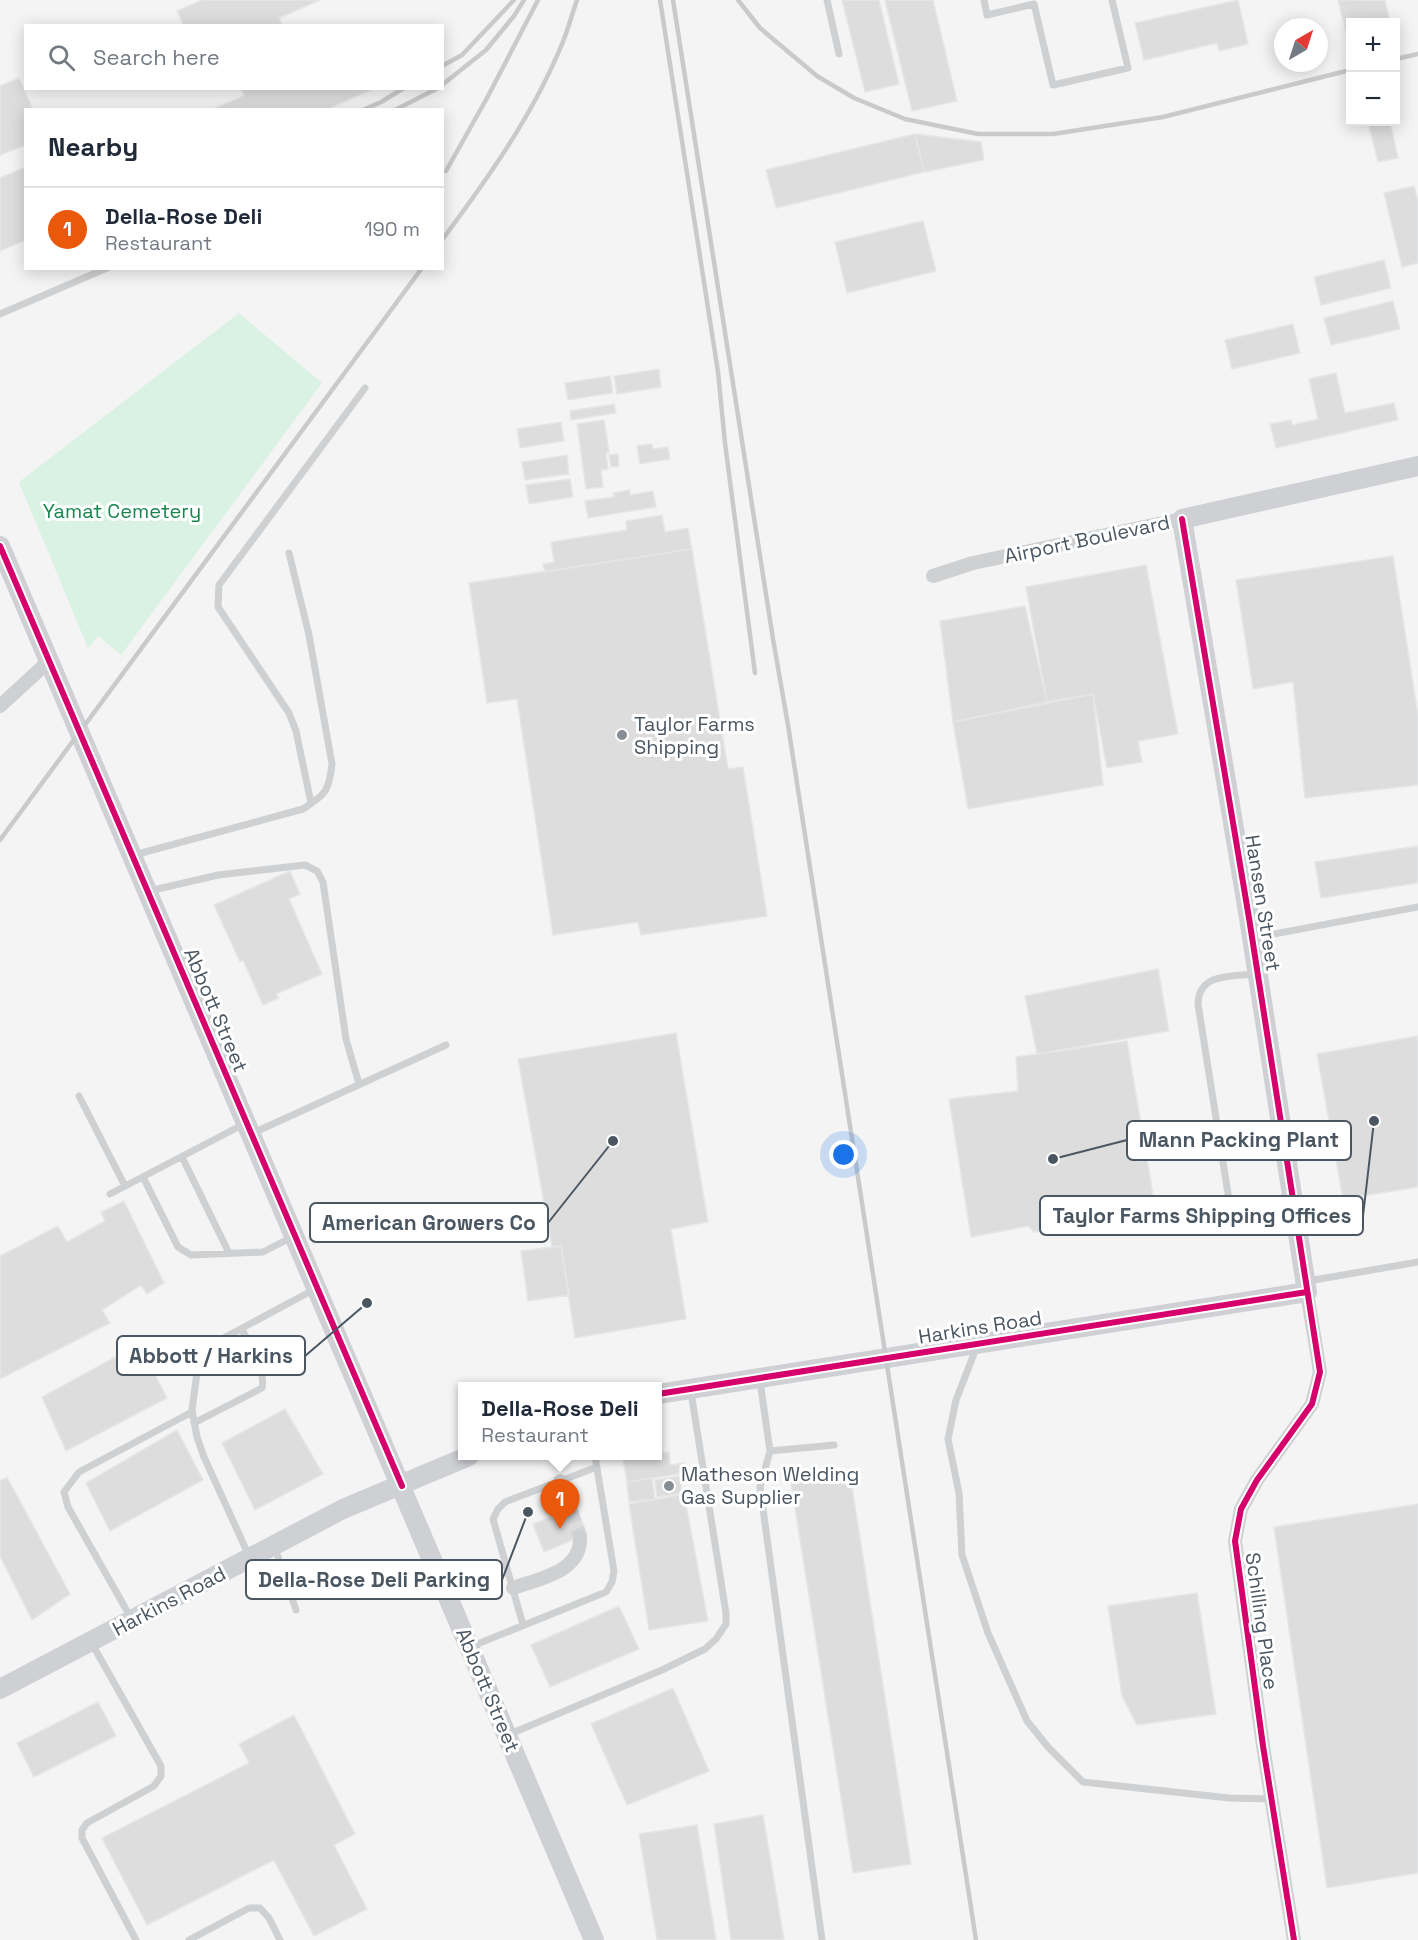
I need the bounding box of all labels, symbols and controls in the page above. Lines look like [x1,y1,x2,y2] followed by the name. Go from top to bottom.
[1274,18,1328,72] north arrow
[1346,18,1400,126] map controls
[1346,18,1400,72] button: +
[24,24,444,90] search box
[45,41,78,74] icon: search
[93,43,220,71] text: Search here
[1346,72,1400,126] button: −
[48,130,138,164] text: Nearby
[105,202,262,230] text: Della-Rose Deli
[63,216,72,242] text: 1
[364,216,420,242] text: 190 m
[105,230,212,256] text: Restaurant
[43,498,201,524] park label: Yamat Cemetery
[1002,509,1172,569] street label: Airport Boulevard
[634,711,755,760] place label: Taylor Farms Shipping
[615,728,629,742] marker: Taylor Farms Shipping
[1239,833,1287,973] street label: Hansen Street
[178,944,254,1076] street label: Abbott Street
[1127,1121,1351,1160] callout: Mann Packing Plant
[1139,1126,1339,1153] text: Mann Packing Plant
[829,1140,858,1169] your location
[1040,1196,1363,1235] callout: Taylor Farms Shipping Offices
[1052,1202,1352,1229] text: Taylor Farms Shipping Offices
[310,1203,548,1242] callout: American Growers Co
[322,1209,536,1236] text: American Growers Co
[916,1304,1044,1350] street label: Harkins Road
[117,1336,305,1375] callout: Abbott / Harkins
[129,1342,293,1369] text: Abbott / Harkins
[458,1382,662,1460] popup
[481,1394,639,1422] text: Della-Rose Deli
[481,1422,589,1448] text: Restaurant
[681,1461,859,1510] place label: Matheson Welding Gas Supplier
[662,1479,676,1493] marker: Matheson Welding Gas Supplier
[540,1480,580,1529] pin: 1
[1240,1551,1284,1691] street label: Schilling Place
[108,1560,230,1642] street label: Harkins Road
[246,1560,502,1599] callout: Della-Rose Deli Parking
[258,1566,490,1593] text: Della-Rose Deli Parking
[450,1624,526,1756] street label: Abbott Street

